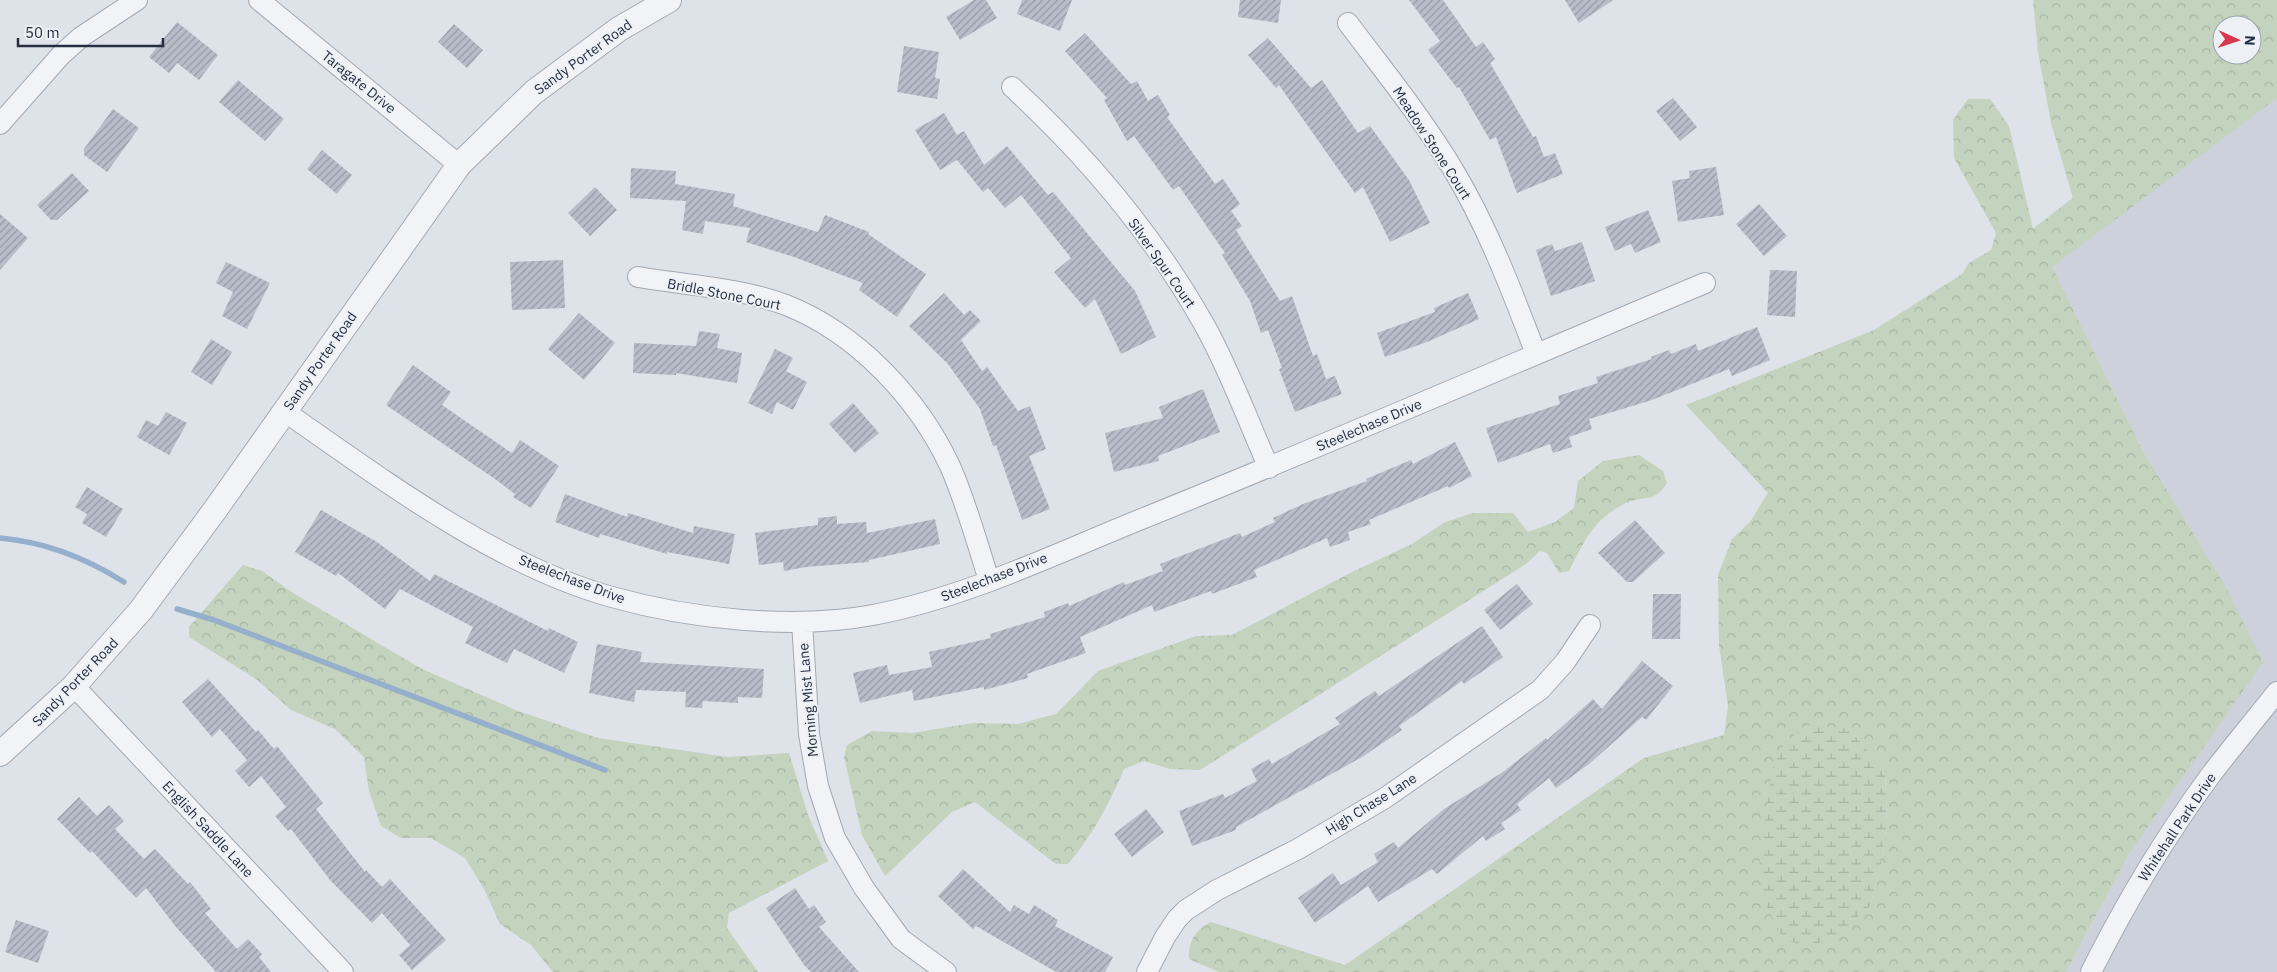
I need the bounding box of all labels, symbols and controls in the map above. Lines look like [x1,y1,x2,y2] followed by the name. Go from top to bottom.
[18,15,162,47] scale bar
[2212,15,2262,65] north arrow
[531,16,635,98] street label: Sandy Porter Road
[25,23,60,42] text: 50 m
[2241,35,2259,46] text: N
[318,47,400,118] street label: Taragate Drive
[1389,83,1475,203] street label: Meadow Stone Court
[1124,215,1200,311] street label: Silver Spur Court
[666,274,782,314] street label: Bridle Stone Court
[279,308,361,414] street label: Sandy Porter Road
[1314,395,1425,455] street label: Steelechase Drive
[938,548,1050,606] street label: Steelechase Drive
[516,550,628,608] street label: Steelechase Drive
[28,634,122,730] street label: Sandy Porter Road
[794,642,822,758] street label: Morning Mist Lane
[1322,769,1420,839] street label: High Chase Lane
[2134,769,2220,885] street label: Whitehall Park Drive
[159,777,258,881] street label: English Saddle Lane

